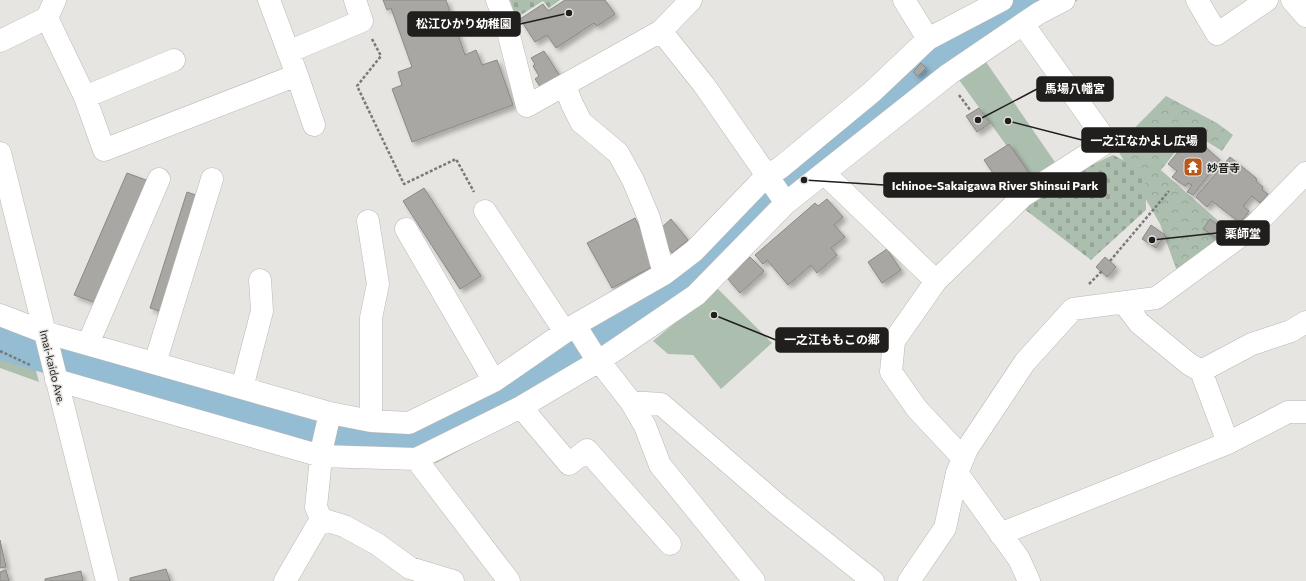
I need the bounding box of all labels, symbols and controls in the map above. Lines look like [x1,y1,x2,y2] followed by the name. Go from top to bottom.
[408,12,520,36] callout: 松江ひかり幼稚園
[416,16,512,30] text: 松江ひかり幼稚園
[1037,77,1113,101] callout: 馬場八幡宮
[1045,81,1105,95] text: 馬場八幡宮
[1082,128,1206,152] callout: 一之江なかよし広場
[1090,133,1198,147] text: 一之江なかよし広場
[1182,156,1204,178] temple icon: 妙音寺
[1207,161,1240,174] place label: 妙音寺
[884,173,1106,197] callout: Ichinoe-Sakaigawa River Shinsui Park
[892,178,1098,192] text: Ichinoe-Sakaigawa River Shinsui Park
[1217,221,1269,245] callout: 薬師堂
[1225,226,1261,240] text: 薬師堂
[37,328,69,406] street label: Imai-kaido Ave.
[776,328,888,352] callout: 一之江ももこの郷
[784,332,880,346] text: 一之江ももこの郷

